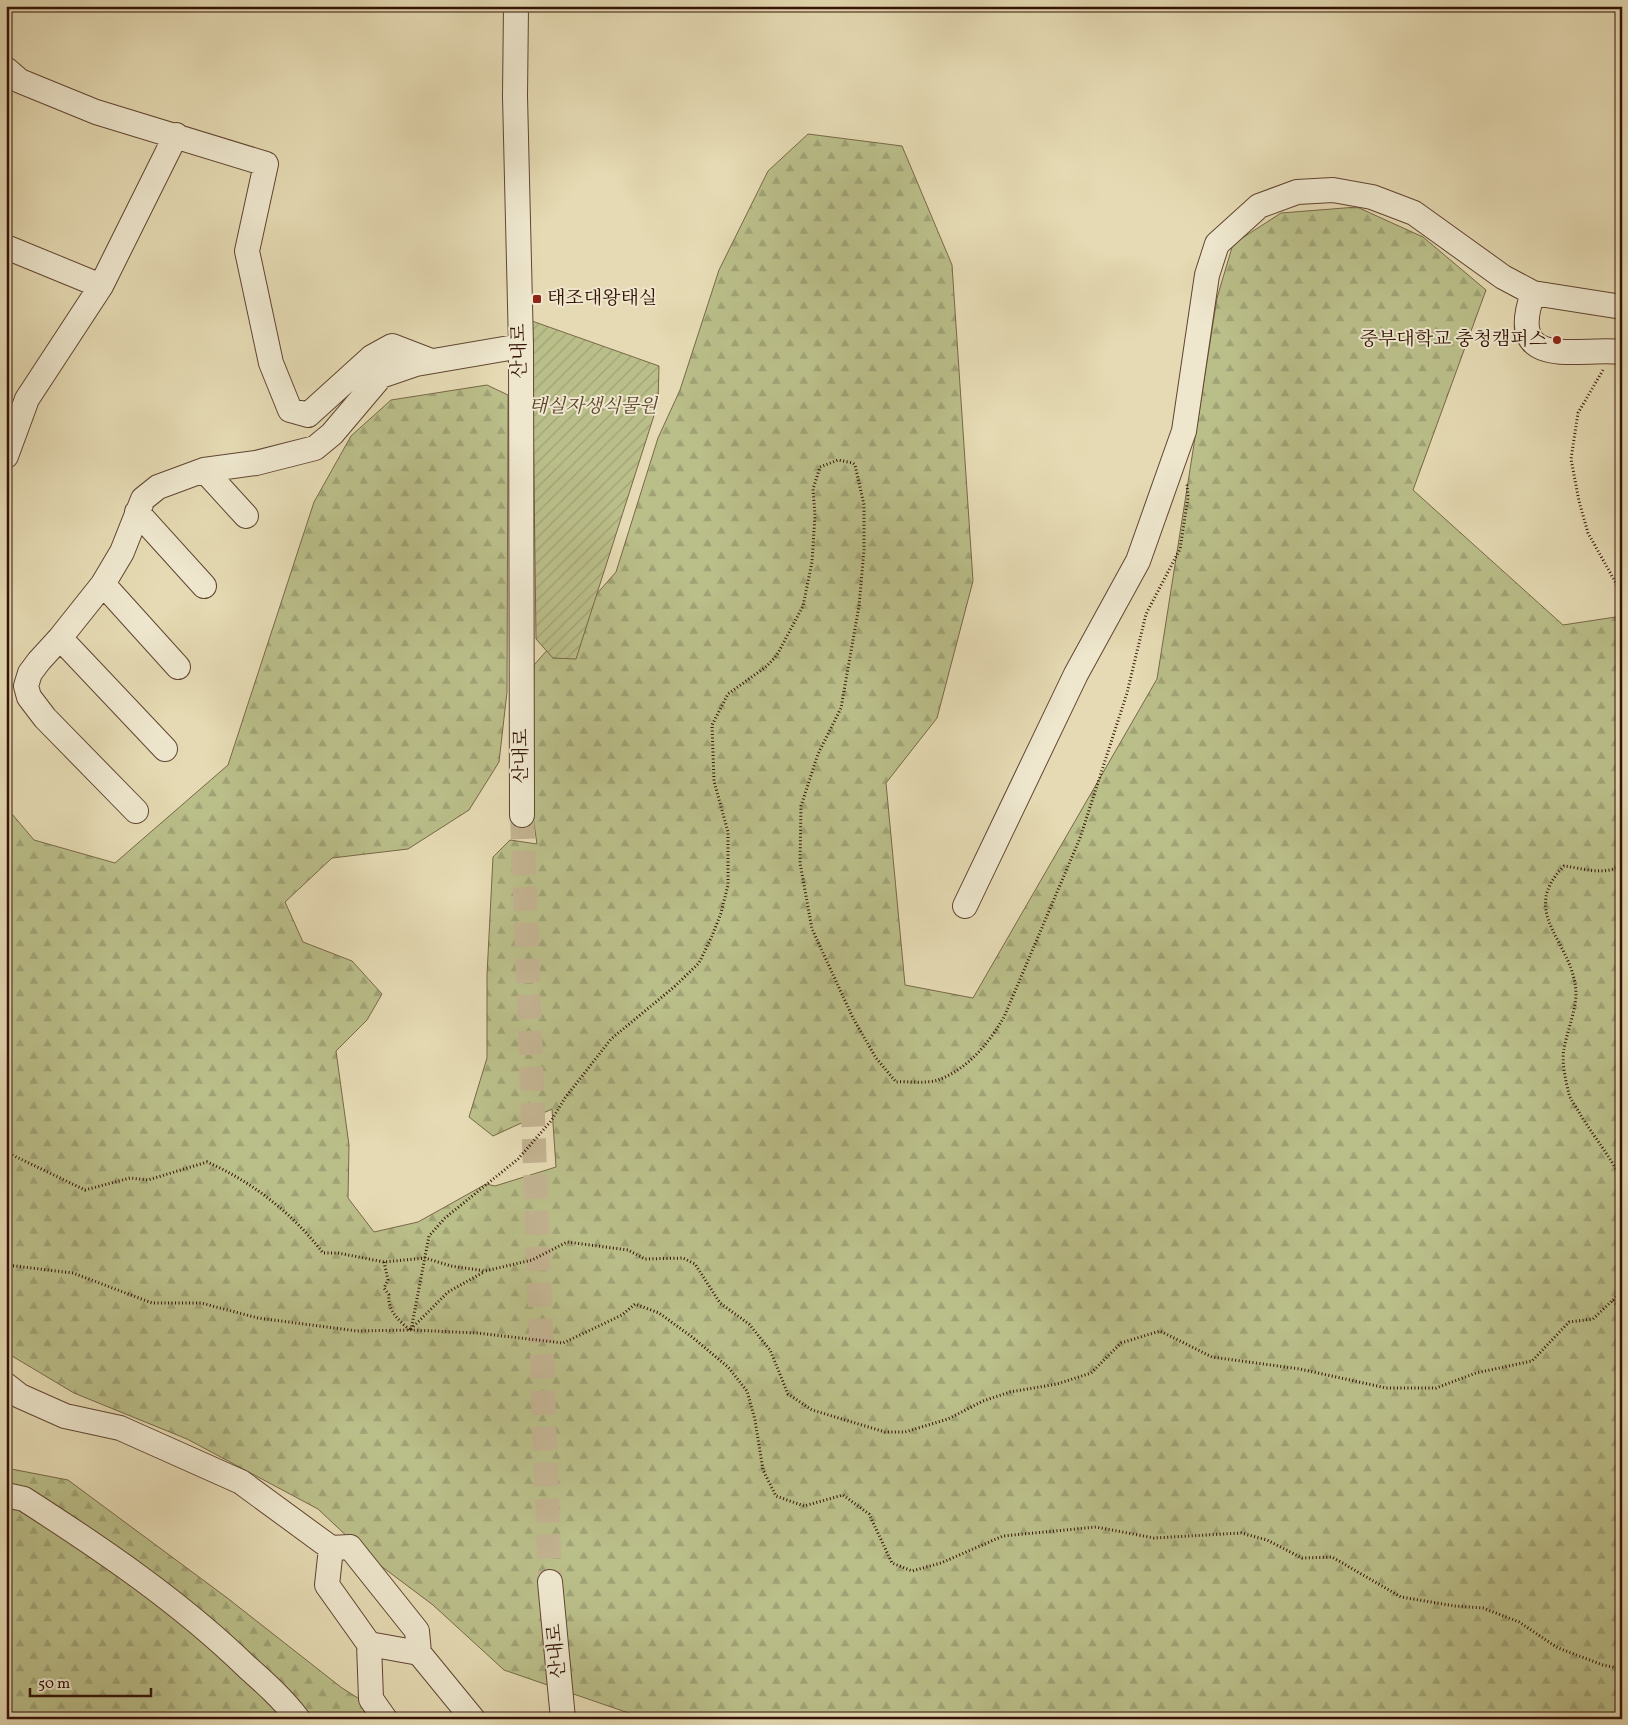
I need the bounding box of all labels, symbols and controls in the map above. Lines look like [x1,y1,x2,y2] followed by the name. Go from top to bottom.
[547,286,657,312] place label: 태조대왕태실
[531,293,543,305] marker: 태조대왕태실
[507,323,533,379] street label: 산내로
[1360,327,1547,353] place label: 중부대학교 충청캠퍼스
[1551,334,1563,346] marker: 중부대학교 충청캠퍼스
[529,394,659,420] park label: 태실자생식물원
[509,728,535,784] street label: 산내로
[542,1622,572,1680] street label: 산내로
[30,1665,151,1697] scale bar
[38,1674,70,1695] text: 50 m

